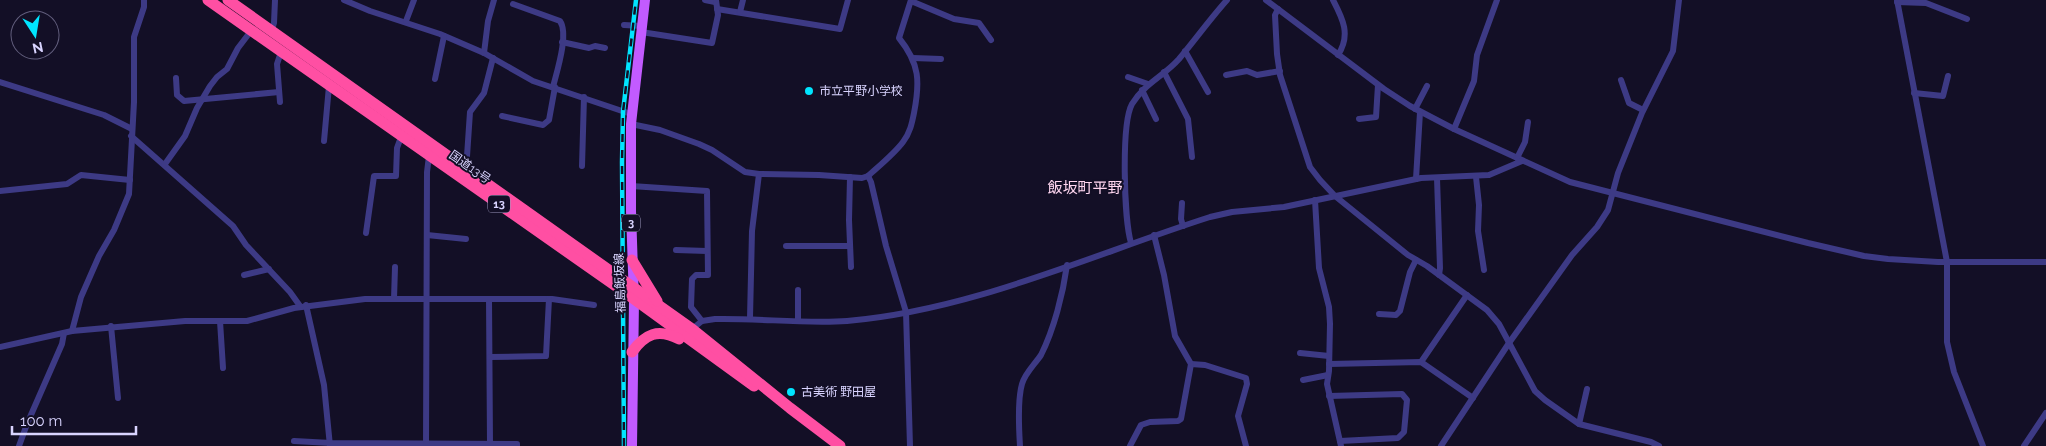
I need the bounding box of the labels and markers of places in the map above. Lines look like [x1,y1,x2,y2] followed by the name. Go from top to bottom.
[819,84,903,98] place label: 市立平野小学校
[803,85,815,97] marker: 市立平野小学校
[801,385,876,399] place label: 古美術 野田屋
[785,386,797,398] marker: 古美術 野田屋

